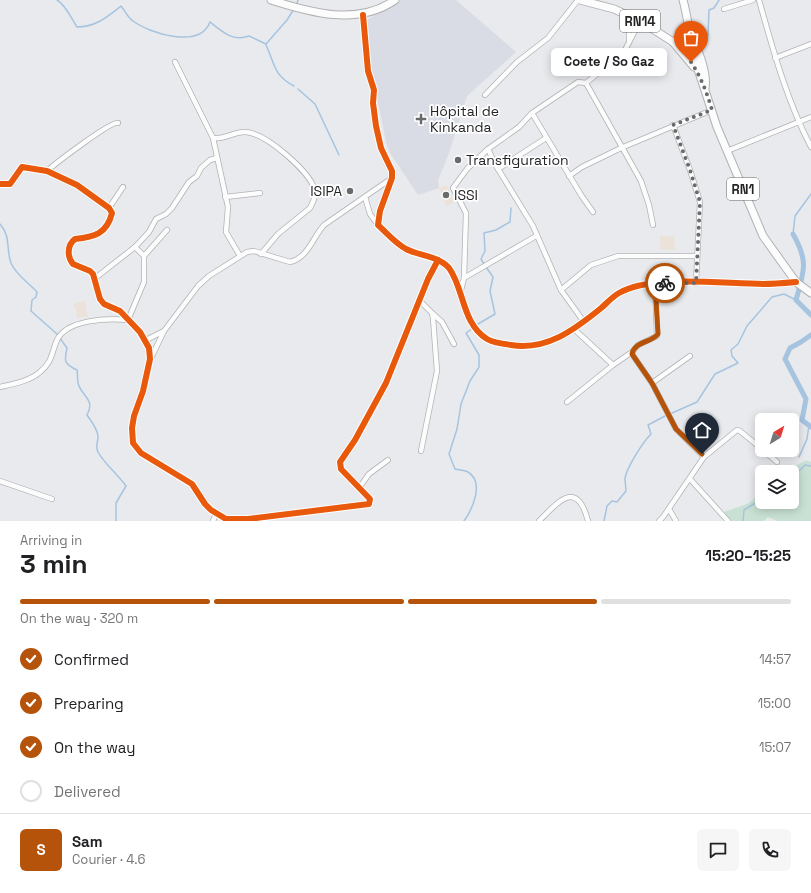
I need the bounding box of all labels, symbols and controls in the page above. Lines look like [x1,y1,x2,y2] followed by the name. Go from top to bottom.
[620,10,660,32] road number: RN14
[674,21,708,62] pin
[680,27,702,49] icon: bag
[551,48,667,76] callout: Coete / So Gaz
[564,53,654,70] text: Coete / So Gaz
[430,102,499,136] place label: Hôpital de Kinkanda
[415,113,427,125] marker: Hôpital de Kinkanda
[466,151,569,169] place label: Transfiguration
[453,155,463,165] marker: Transfiguration
[727,178,759,200] road number: RN1
[310,182,342,200] place label: ISIPA
[345,186,355,196] marker: ISIPA
[454,186,478,204] place label: ISSI
[441,190,451,200] marker: ISSI
[645,263,685,303] courier
[654,272,676,294] icon: bike
[685,413,719,454] pin
[755,413,799,457] north arrow
[755,413,799,509] map controls
[691,419,713,441] icon: home
[755,465,799,509] button: layers
[20,532,82,549] text: Arriving in
[705,546,791,565] text: 15:20–15:25
[20,547,88,581] text: 3 min
[20,610,138,627] text: On the way · 320 m
[20,648,42,670] icon: check
[54,650,129,669] text: Confirmed
[759,651,791,668] text: 14:57
[20,692,42,714] icon: check
[54,694,124,713] text: Preparing
[758,695,791,712] text: 15:00
[20,736,42,758] icon: check
[54,738,135,757] text: On the way
[759,739,791,756] text: 15:07
[54,782,121,801] text: Delivered
[697,829,739,871] button: chat
[749,829,791,871] button: phone
[72,832,103,851] text: Sam
[36,840,46,859] text: S
[72,851,145,868] text: Courier · 4.6

